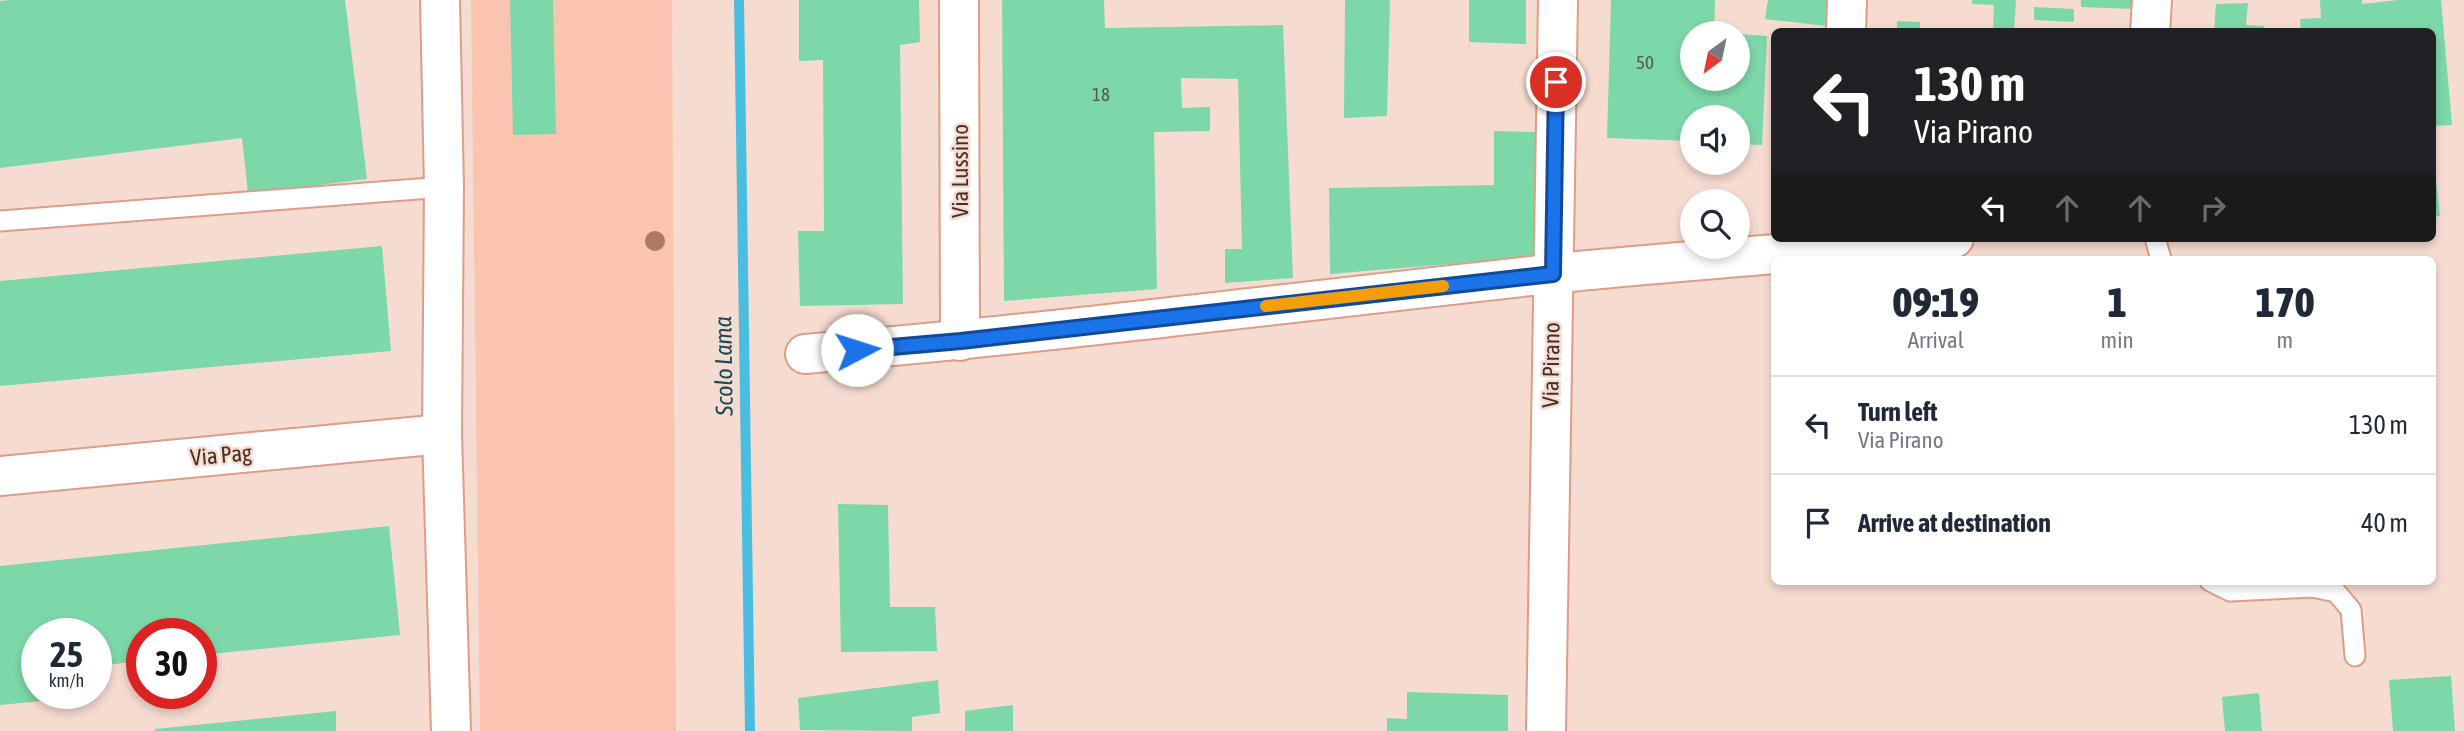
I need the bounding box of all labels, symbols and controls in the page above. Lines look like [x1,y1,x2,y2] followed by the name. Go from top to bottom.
[1680,21,1750,91] north arrow
[1680,21,1750,259] map controls
[1636,51,1654,73] house number: 50
[1526,52,1586,112] pin
[1914,55,2025,111] text: 130 m
[1799,56,1890,147] icon: left
[1537,63,1575,101] icon: arrive
[1092,83,1110,105] house number: 18
[1680,105,1750,175] button: sound
[1914,113,2033,150] text: Via Pirano
[947,124,973,218] street label: Via Lussino
[1680,189,1750,259] button: search
[1975,189,2013,227] icon: left
[2048,189,2086,227] icon: ahead
[2121,189,2159,227] icon: ahead
[2194,189,2232,227] icon: right
[1893,278,1979,326] text: 09:19
[2107,278,2127,326] text: 1
[2255,278,2314,326] text: 170
[820,313,894,387] position arrow
[709,316,738,417] water label: Scolo Lama
[1537,322,1565,408] street label: Via Pirano
[1908,327,1964,353] text: Arrival
[2101,327,2134,353] text: min
[2277,327,2293,353] text: m
[1858,397,1938,427] text: Turn left
[1799,406,1837,444] icon: left
[2349,410,2408,440] text: 130 m
[1858,427,1944,453] text: Via Pirano
[189,439,253,471] street label: Via Pag
[1799,504,1837,542] icon: arrive
[1858,508,2051,538] text: Arrive at destination
[2361,508,2408,538] text: 40 m
[126,618,217,709] speed limit sign: 30
[50,634,83,674] text: 25
[49,670,84,691] text: km/h

